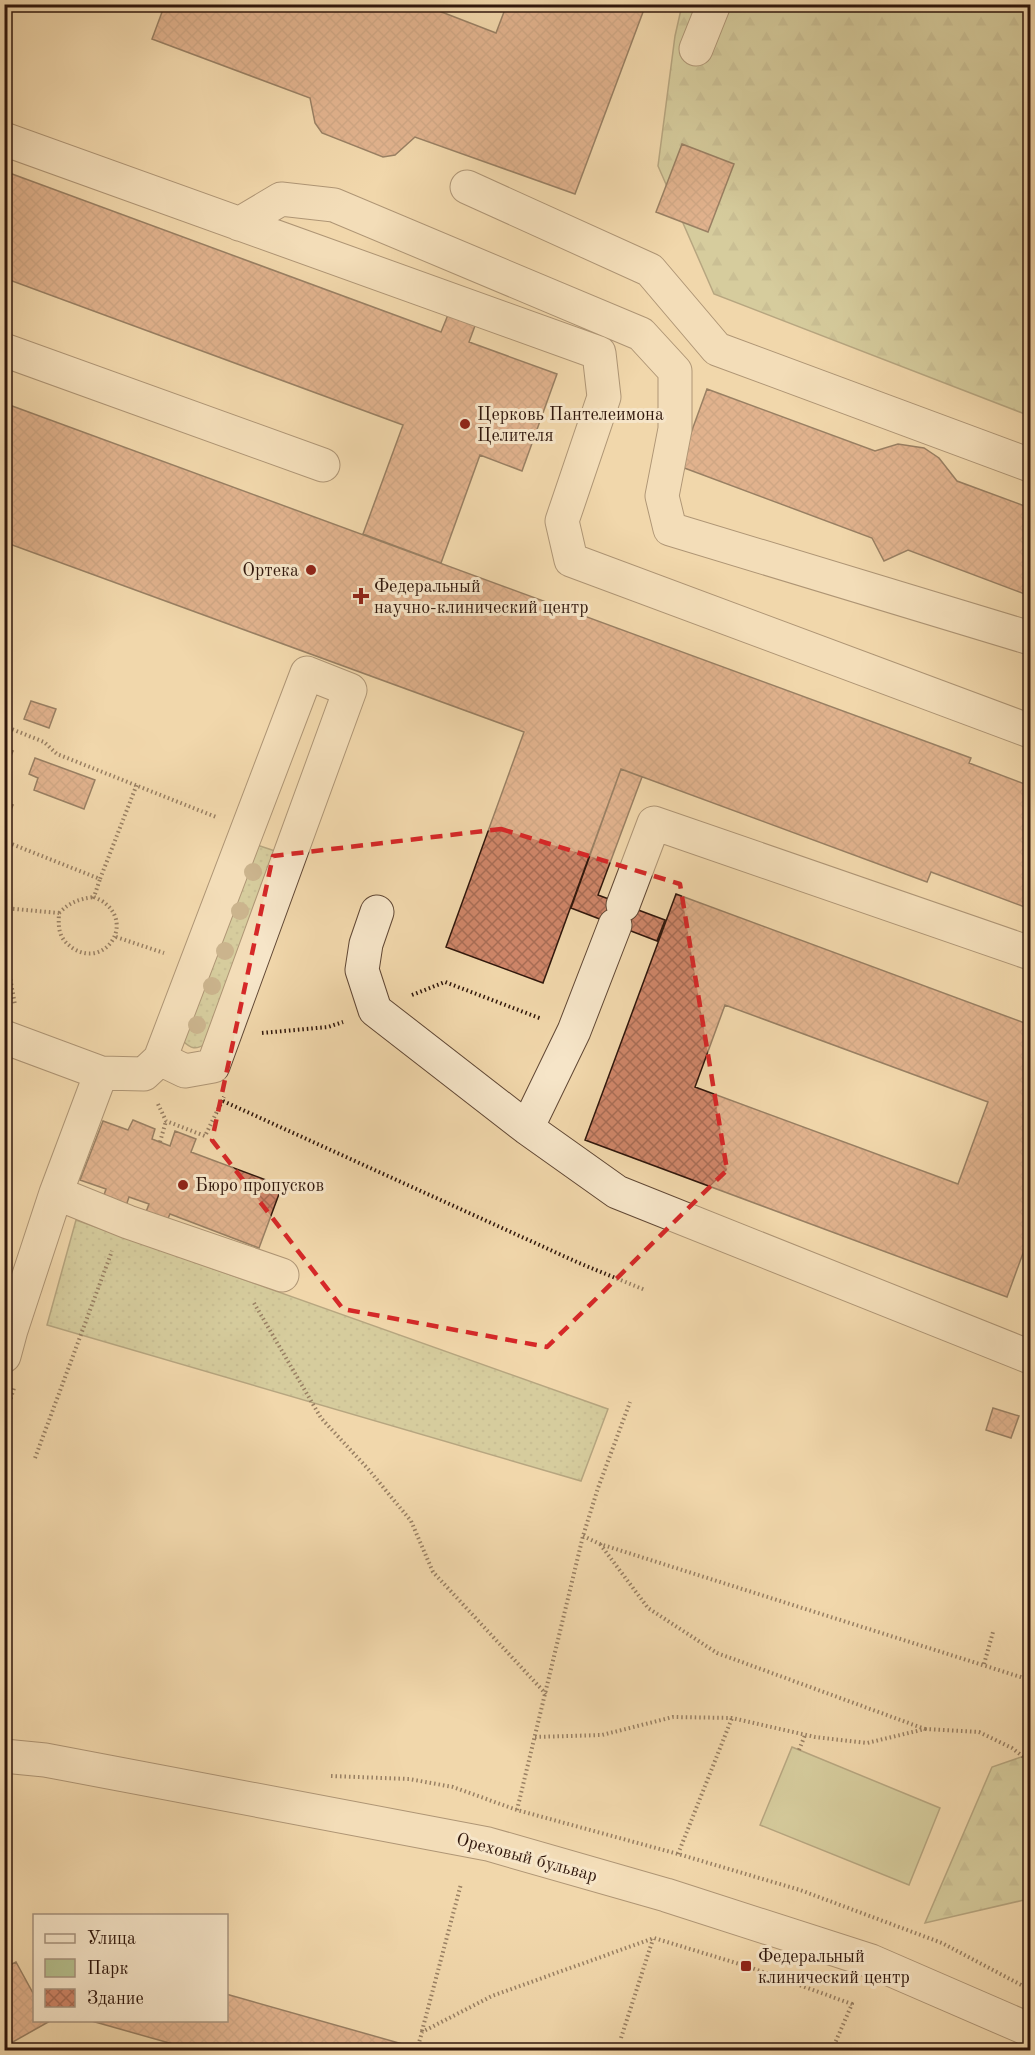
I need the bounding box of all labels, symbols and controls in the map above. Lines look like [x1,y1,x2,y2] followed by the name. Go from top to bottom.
[477,406,664,445] place label: Церковь Пантелеимона Целителя
[458,417,472,431] marker: Церковь Пантелеимона Целителя
[242,562,299,580] place label: Ортека
[304,563,318,577] marker: Ортека
[374,578,589,617] place label: Федеральный научно-клинический центр
[352,587,370,605] marker: Федеральный научно-клинический центр
[195,1177,324,1195] place label: Бюро пропусков
[176,1178,190,1192] marker: Бюро пропусков
[454,1830,599,1885] street label: Ореховый бульвар
[33,1914,228,2022] legend
[87,1930,136,1948] text: Улица
[758,1948,910,1987] place label: Федеральный клинический центр
[739,1959,753,1973] marker: Федеральный клинический центр
[87,1960,128,1978] text: Парк
[87,1990,144,2008] text: Здание

